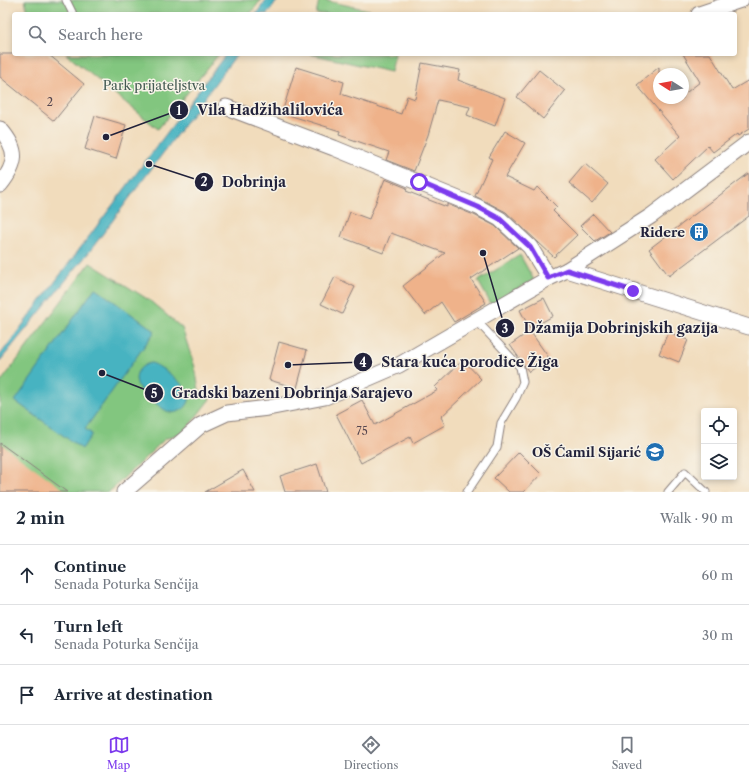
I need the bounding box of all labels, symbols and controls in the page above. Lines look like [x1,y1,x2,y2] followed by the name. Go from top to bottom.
[12,12,737,56] search box
[26,23,48,45] icon: search
[58,25,143,44] text: Search here
[653,68,689,104] north arrow
[103,77,205,93] park label: Park prijateljstva
[47,95,53,109] house number: 2
[169,97,351,123] callout: Vila Hadžihalilovića
[196,101,344,119] text: Vila Hadžihalilovića
[176,103,182,118] text: 1
[194,169,294,195] callout: Dobrinja
[222,173,287,191] text: Dobrinja
[410,173,428,191] route start
[200,174,208,189] text: 2
[688,221,710,243] building icon: Ridere
[640,224,685,240] place label: Ridere
[624,282,642,300] route end
[495,315,726,341] callout: Džamija Dobrinjskih gazija
[524,319,719,337] text: Džamija Dobrinjskih gazija
[502,321,509,336] text: 3
[353,349,567,375] callout: Stara kuća porodice Žiga
[381,352,560,371] text: Stara kuća porodice Žiga
[359,355,367,370] text: 4
[144,380,421,406] callout: Gradski bazeni Dobrinja Sarajevo
[171,384,413,402] text: Gradski bazeni Dobrinja Sarajevo
[151,386,158,401] text: 5
[701,408,737,480] map controls
[701,408,737,444] button: locate
[356,424,368,438] house number: 75
[644,441,666,463] school or university icon: OŠ Ćamil Sijarić
[532,444,641,460] place label: OŠ Ćamil Sijarić
[701,444,737,480] button: layers
[16,508,65,528] text: 2 min
[660,510,733,526] text: Walk · 90 m
[54,557,126,576] text: Continue
[16,564,38,586] icon: ahead
[702,567,733,583] text: 60 m
[54,576,199,592] text: Senada Poturka Senčija
[54,617,123,636] text: Turn left
[16,624,38,646] icon: left
[702,627,733,643] text: 30 m
[54,636,199,652] text: Senada Poturka Senčija
[16,684,38,706] icon: arrive
[54,685,213,704] text: Arrive at destination
[107,734,130,772] tab: Map
[344,734,398,772] tab: Directions
[612,734,642,772] tab: Saved

